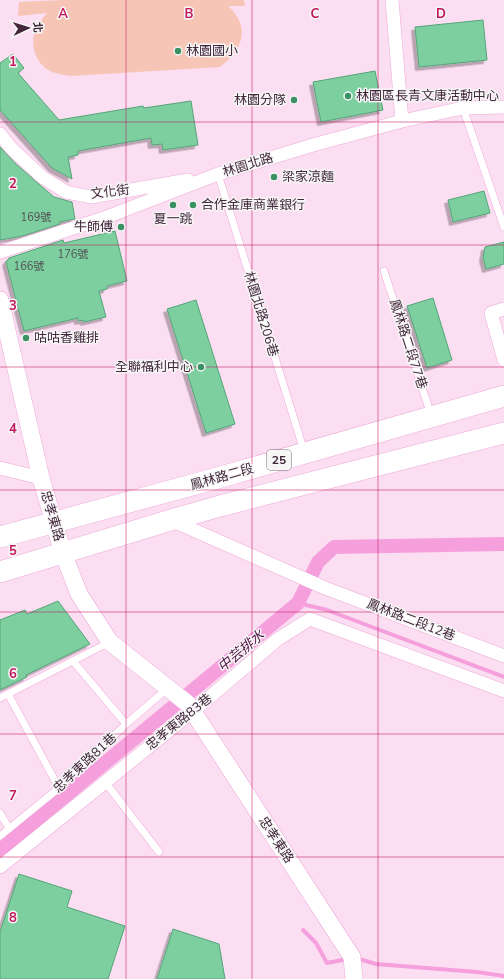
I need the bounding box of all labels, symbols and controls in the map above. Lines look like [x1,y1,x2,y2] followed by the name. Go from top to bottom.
[58,5,68,23] text: A
[185,5,194,23] text: B
[311,5,320,23] text: C
[436,5,446,23] text: D
[8,8,48,48] north arrow
[30,21,45,33] text: 北
[186,42,238,60] place label: 林園國小
[173,46,183,56] marker: 林園國小
[9,53,17,71] text: 1
[356,87,499,105] place label: 林園區長青文康活動中心
[234,91,286,109] place label: 林園分隊
[343,91,353,101] marker: 林園區長青文康活動中心
[289,95,299,105] marker: 林園分隊
[220,149,276,181] street label: 林園北路
[282,168,334,186] place label: 梁家涼麵
[269,172,279,182] marker: 梁家涼麵
[9,175,17,193] text: 2
[90,181,130,203] street label: 文化街
[201,196,305,214] place label: 合作金庫商業銀行
[168,200,178,210] marker: 夏一跳
[188,200,198,210] marker: 合作金庫商業銀行
[21,210,51,225] house number: 169號
[153,210,193,228] place label: 夏一跳
[74,218,113,236] place label: 牛師傅
[116,222,126,232] marker: 牛師傅
[58,247,88,262] house number: 176號
[14,259,44,274] house number: 166號
[239,269,283,359] street label: 林園北路206巷
[9,297,17,315] text: 3
[385,297,431,391] street label: 鳳林路二段77巷
[34,329,99,347] place label: 咕咕香雞排
[21,333,31,343] marker: 咕咕香雞排
[115,358,193,376] place label: 全聯福利中心
[196,362,206,372] marker: 全聯福利中心
[9,420,17,438] text: 4
[267,450,291,470] road number: 25
[188,459,256,495] street label: 鳳林路二段
[36,489,68,543] street label: 忠孝東路
[9,542,17,560] text: 5
[364,595,458,645] street label: 鳳林路二段12巷
[213,625,269,676] water label: 中芸排水
[9,665,17,683] text: 6
[142,690,216,754] street label: 忠孝東路83巷
[49,729,121,797] street label: 忠孝東路81巷
[9,787,17,805] text: 7
[254,813,298,867] street label: 忠孝東路
[9,909,17,927] text: 8

